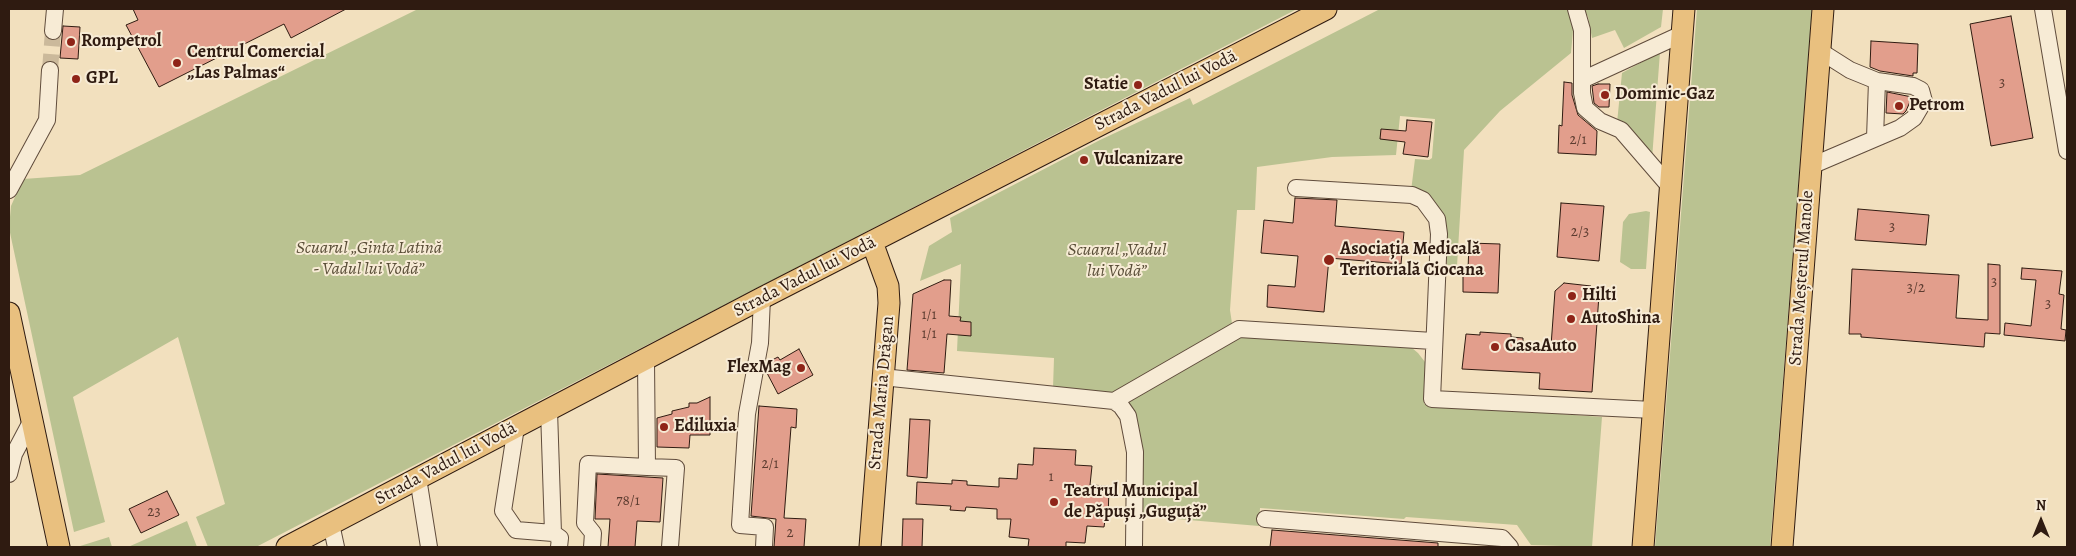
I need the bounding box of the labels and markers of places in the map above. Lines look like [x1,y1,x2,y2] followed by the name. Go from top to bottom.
[81,31,162,53] place label: Rompetrol
[65,36,77,48] marker: Rompetrol
[187,42,324,84] place label: Centrul Comercial „Las Palmas“
[171,57,183,69] marker: Centrul Comercial „Las Palmas“
[86,68,118,90] place label: GPL
[70,73,82,85] marker: GPL
[1084,74,1128,96] place label: Statie
[1132,79,1144,91] marker: Statie
[1615,84,1715,106] place label: Dominic-Gaz
[1599,89,1611,101] marker: Dominic-Gaz
[1909,95,1965,117] place label: Petrom
[1893,100,1905,112] marker: Petrom
[1094,149,1183,171] place label: Vulcanizare
[1078,154,1090,166] marker: Vulcanizare
[1340,239,1484,282] place label: Asociația Medicală Teritorială Ciocana
[1322,253,1336,267] marker: Asociația Medicală Teritorială Ciocana
[1582,285,1617,307] place label: Hilti
[1566,290,1578,302] marker: Hilti
[1581,308,1660,330] place label: AutoShina
[1565,313,1577,325] marker: AutoShina
[1505,336,1577,358] place label: CasaAuto
[1489,341,1501,353] marker: CasaAuto
[727,357,791,379] place label: FlexMag
[795,362,807,374] marker: FlexMag
[674,416,737,438] place label: Ediluxia
[658,421,670,433] marker: Ediluxia
[1064,481,1207,524] place label: Teatrul Municipal de Păpuși „Guguță”
[1048,496,1060,508] marker: Teatrul Municipal de Păpuși „Guguță”

